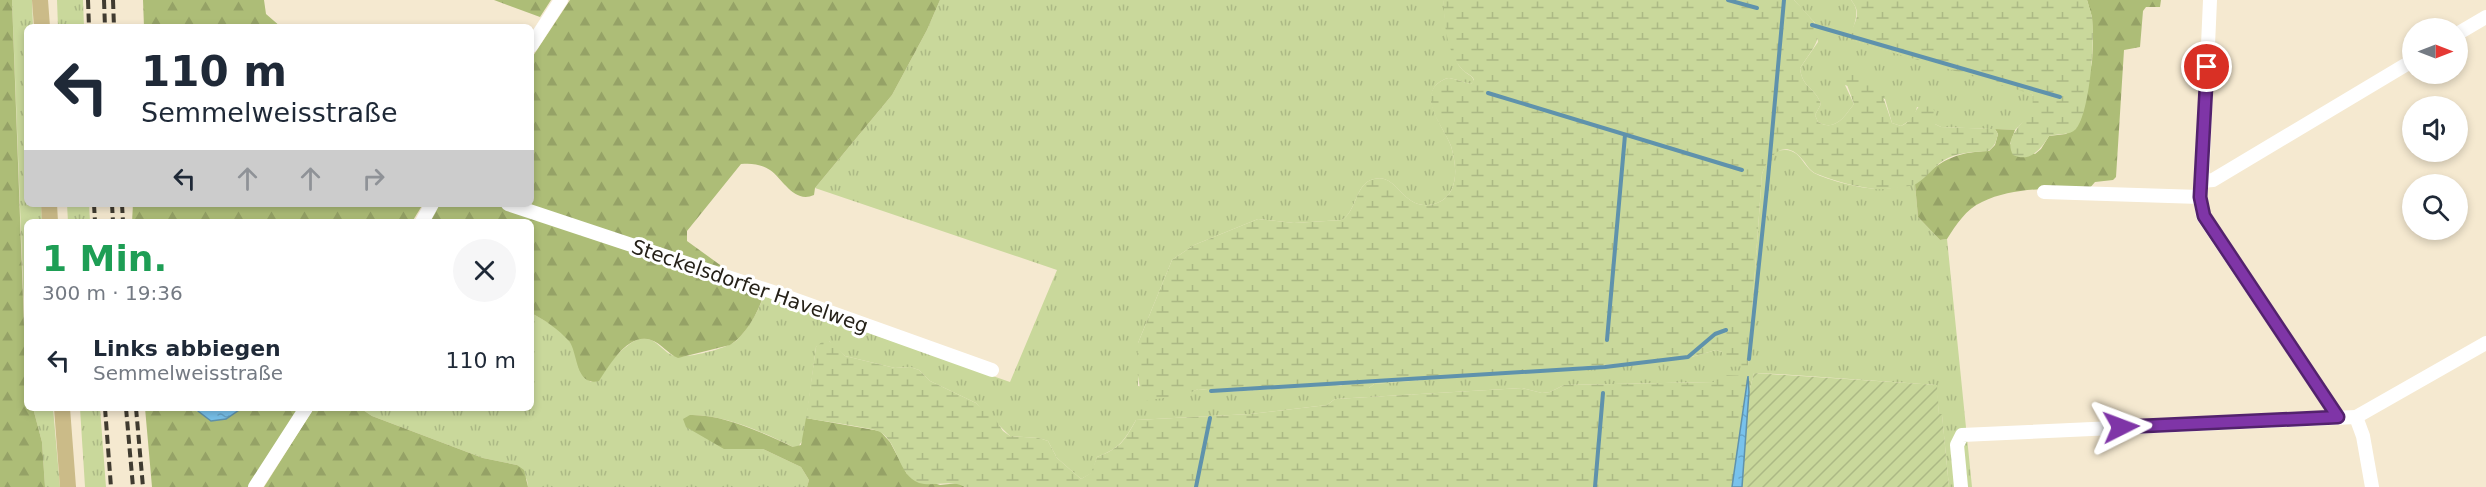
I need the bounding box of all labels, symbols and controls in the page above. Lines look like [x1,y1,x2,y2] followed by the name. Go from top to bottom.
[2402,18,2468,84] north arrow
[2402,18,2468,240] map controls
[2181,41,2232,92] pin
[141,47,287,96] text: 110 m
[42,48,120,126] icon: left
[2190,50,2223,83] icon: arrive
[2402,96,2468,162] button: sound
[141,97,398,128] text: Semmelweisstraße
[168,162,201,195] icon: left
[231,162,264,195] icon: ahead
[294,162,327,195] icon: ahead
[357,162,390,195] icon: right
[2402,174,2468,240] button: search
[629,234,871,338] street label: Steckelsdorfer Havelweg
[42,238,167,279] text: 1 Min.
[453,239,516,302] button: close
[42,281,183,305] text: 300 m · 19:36
[93,336,281,361] text: Links abbiegen
[42,344,75,377] icon: left
[446,348,516,373] text: 110 m
[93,361,283,385] text: Semmelweisstraße
[2089,395,2153,459] position arrow

